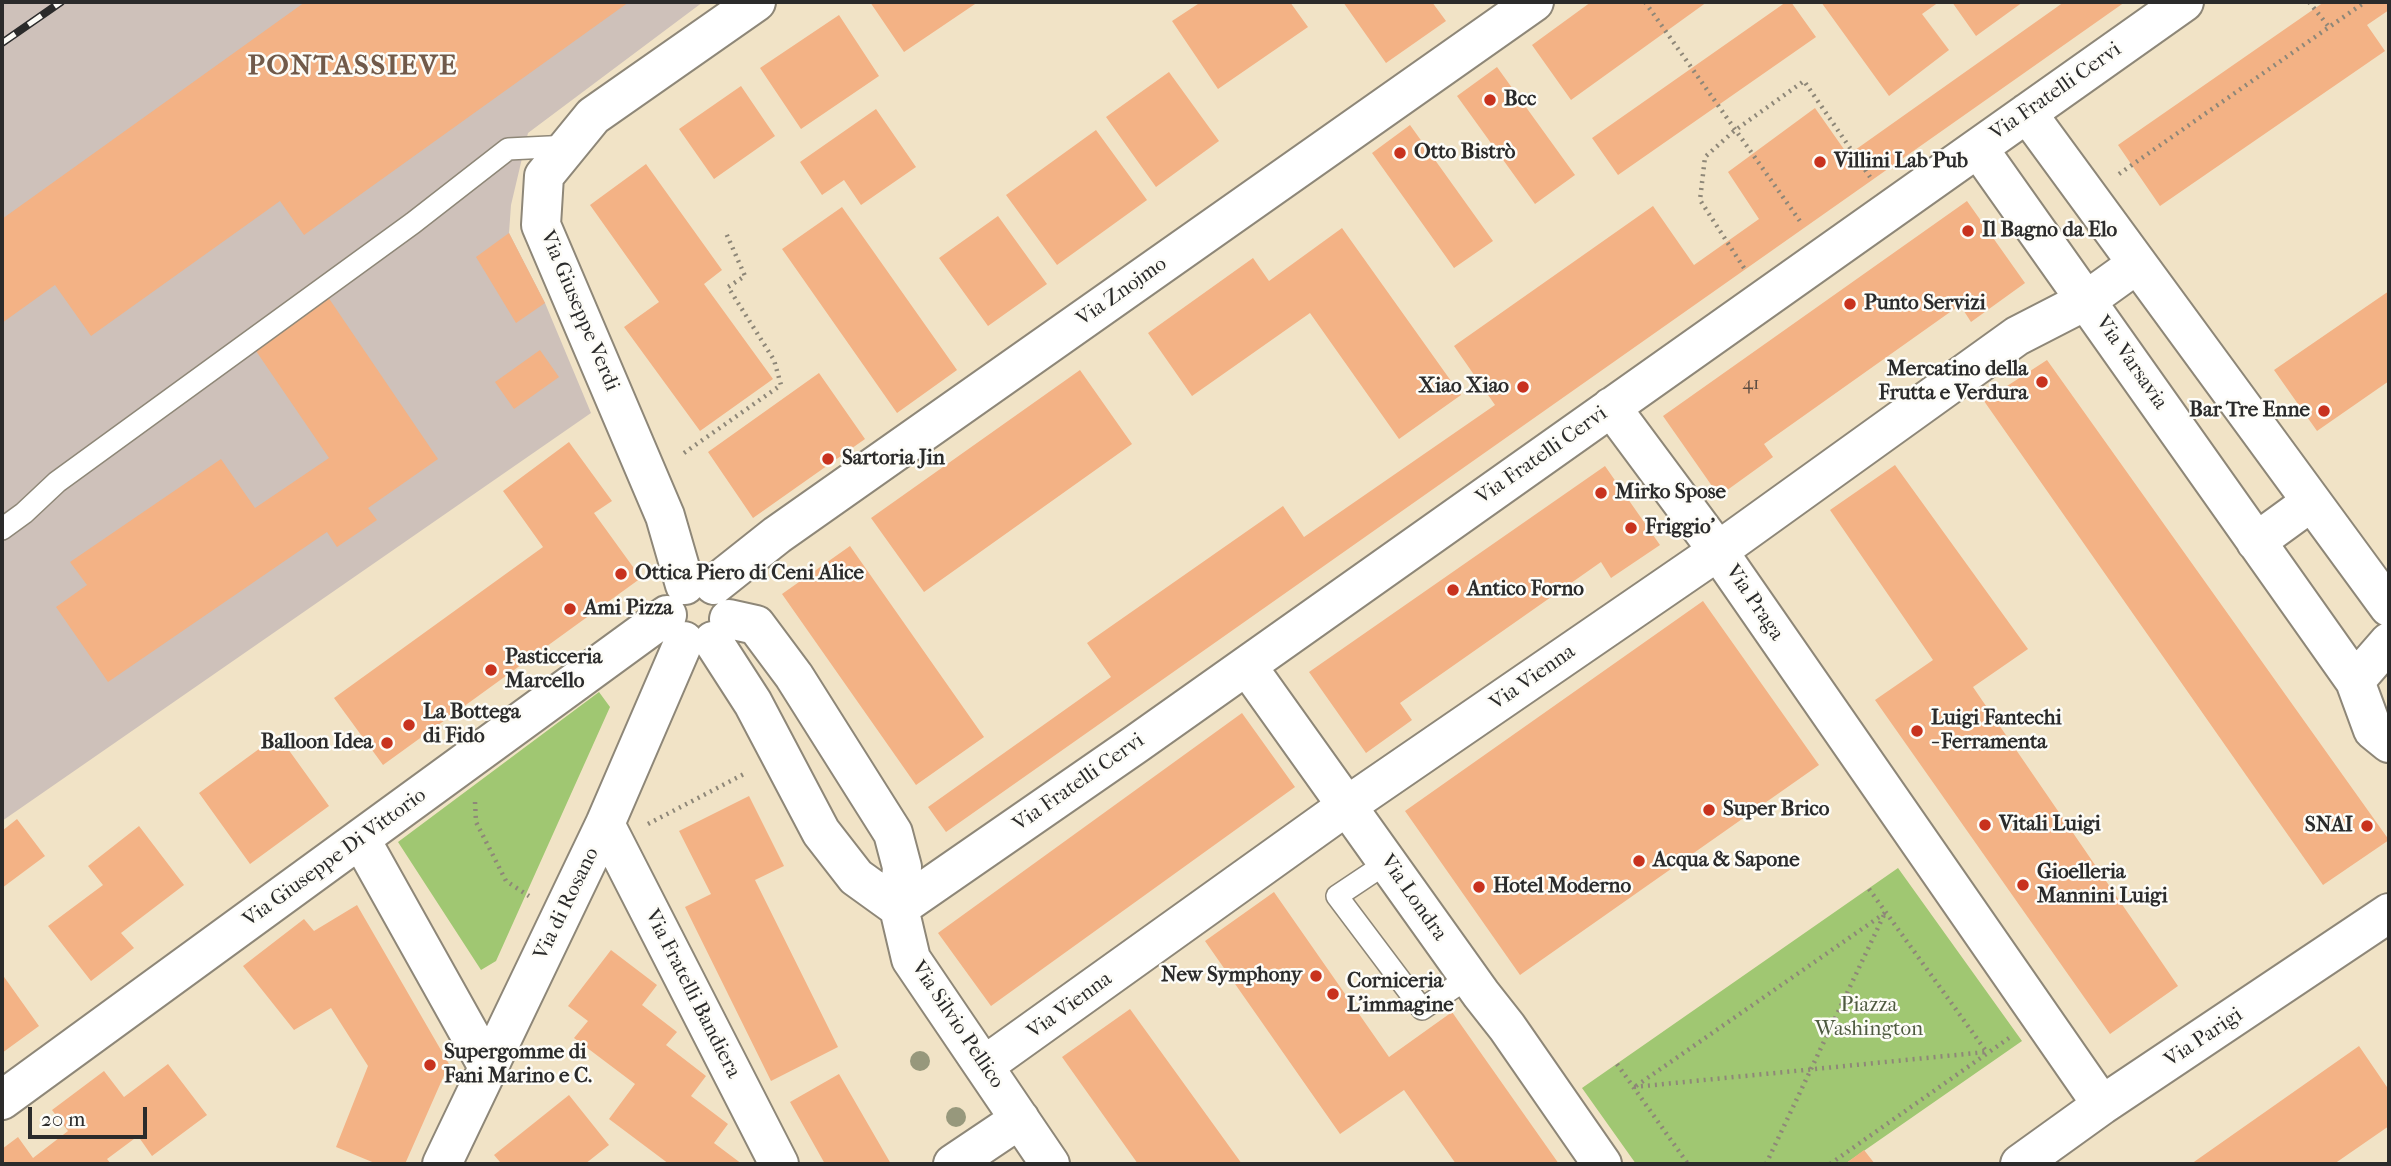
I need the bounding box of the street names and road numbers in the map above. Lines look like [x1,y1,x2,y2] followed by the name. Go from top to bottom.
[1986,37,2126,147] street label: Via Fratelli Cervi
[534,227,624,395] street label: Via Giuseppe Verdi
[1072,252,1172,332] street label: Via Znojmo
[2090,311,2172,415] street label: Via Varsavia
[1472,401,1612,511] street label: Via Fratelli Cervi
[1719,560,1789,646] street label: Via Praga
[1486,640,1580,716] street label: Via Vienna
[1009,728,1149,838] street label: Via Fratelli Cervi
[239,783,431,933] street label: Via Giuseppe Di Vittorio
[529,844,605,964] street label: Via di Rosano
[1374,850,1452,946] street label: Via Londra
[639,905,745,1083] street label: Via Fratelli Bandiera
[905,956,1009,1094] street label: Via Silvio Pellico
[1023,967,1117,1045] street label: Via Vienna
[2160,1003,2248,1073] street label: Via Parigi

